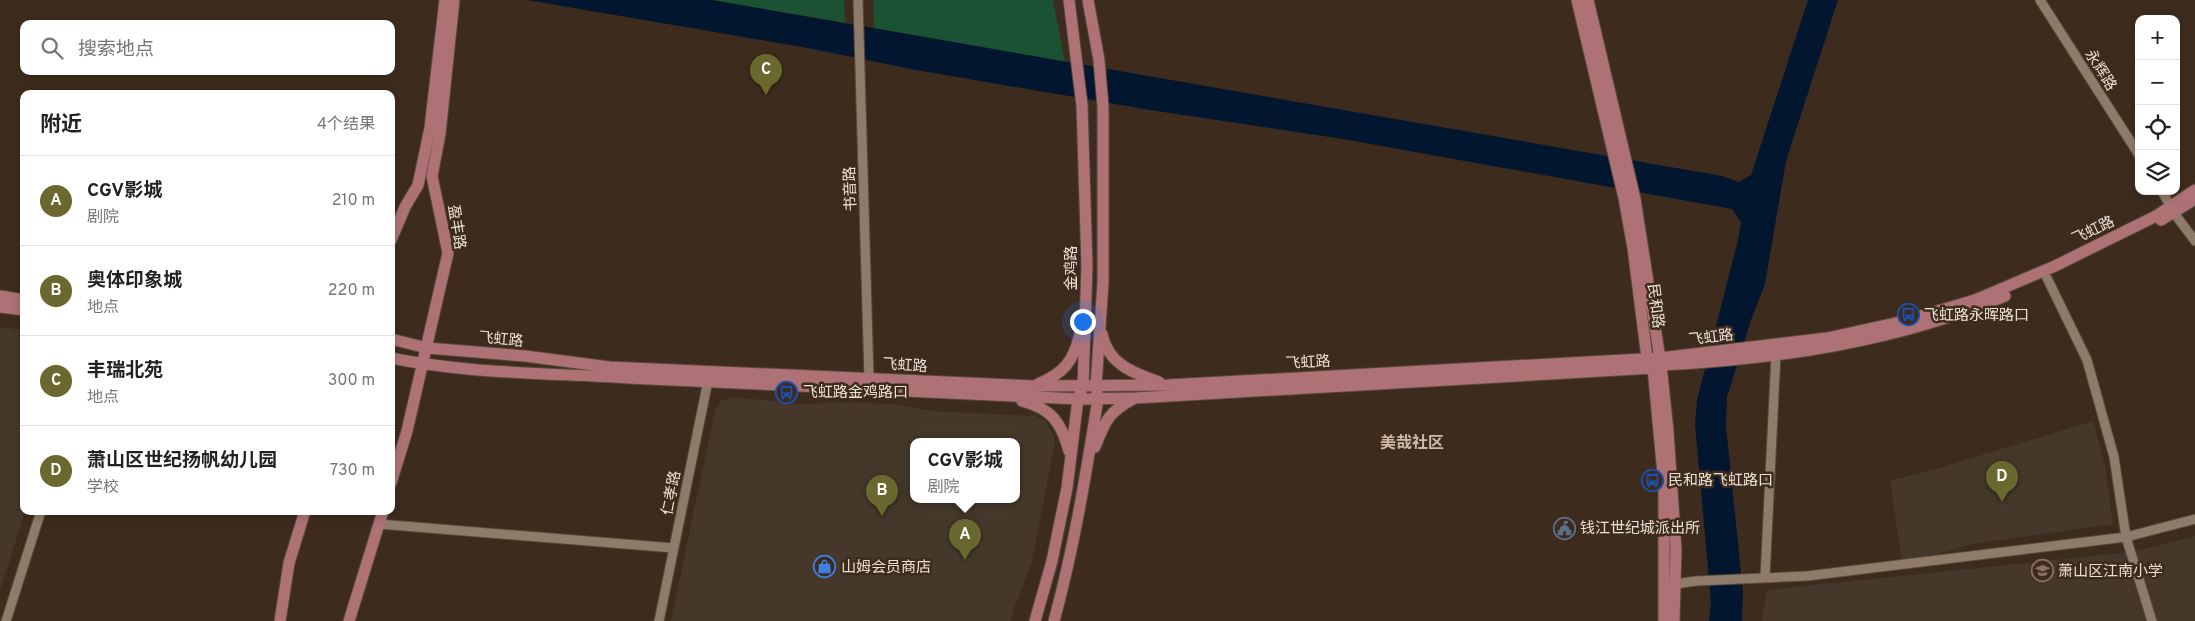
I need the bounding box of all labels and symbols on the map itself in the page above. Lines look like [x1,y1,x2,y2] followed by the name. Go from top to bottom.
[2080,47,2120,95] street label: 永辉路
[750,54,782,95] pin: C
[841,166,862,212] street label: 书音路
[443,204,468,251] street label: 盈丰路
[2069,213,2118,250] street label: 飞虹路
[1063,245,1082,291] street label: 金鸡路
[1642,283,1667,330] street label: 民和路
[1896,303,1920,327] bus stop icon: 飞虹路永晖路口
[1924,307,2029,326] place label: 飞虹路永晖路口
[1070,309,1096,335] your location
[1688,326,1735,351] street label: 飞虹路
[478,329,524,352] street label: 飞虹路
[1285,353,1331,374] street label: 飞虹路
[882,356,928,377] street label: 飞虹路
[775,380,799,404] bus stop icon: 飞虹路金鸡路口
[803,384,908,403] place label: 飞虹路金鸡路口
[1380,433,1444,454] district label: 美哉社区
[1986,461,2018,502] pin: D
[1640,468,1664,492] bus stop icon: 民和路飞虹路口
[659,469,686,517] street label: 仁孝路
[1668,472,1773,491] place label: 民和路飞虹路口
[866,475,898,516] pin: B
[1552,516,1576,540] public building icon: 钱江世纪城派出所
[949,519,981,560] pin: A
[1580,520,1700,539] place label: 钱江世纪城派出所
[813,555,837,579] shop icon: 山姆会员商店
[841,558,931,578] place label: 山姆会员商店
[2030,559,2054,583] school or university icon: 萧山区江南小学
[2058,563,2163,582] place label: 萧山区江南小学

